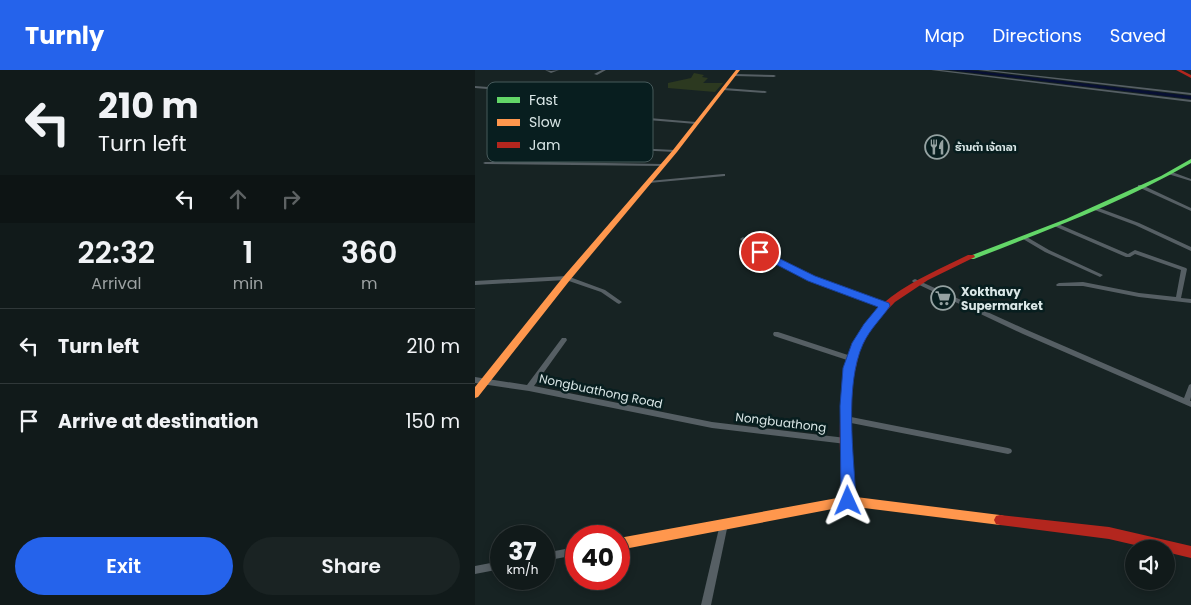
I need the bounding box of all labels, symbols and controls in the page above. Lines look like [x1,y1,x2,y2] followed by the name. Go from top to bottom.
[25,19,104,52] text: Turnly
[925,23,964,48] text: Map
[992,23,1082,48] text: Directions
[1110,23,1166,48] text: Saved
[98,81,198,130] text: 210 m
[487,82,653,162] legend
[15,90,80,155] icon: left
[529,90,558,110] text: Fast
[529,112,562,132] text: Slow
[98,128,186,159] text: Turn left
[924,134,950,160] restaurant icon: ຮ້ານຕຳ ເຈ້ດາລາ
[529,135,560,155] text: Jam
[955,139,1017,155] place label: ຮ້ານຕຳ ເຈ້ດາລາ
[171,185,199,213] icon: left
[224,185,252,213] icon: ahead
[277,185,305,213] icon: right
[78,231,155,274] text: 22:32
[243,231,253,274] text: 1
[341,231,397,274] text: 360
[739,231,781,273] pin
[746,238,774,266] icon: arrive
[91,272,142,295] text: Arrival
[233,272,263,295] text: min
[361,272,377,295] text: m
[961,283,1043,314] place label: Xokthavy Supermarket
[930,285,956,311] supermarket icon: Xokthavy Supermarket
[15,332,43,360] icon: left
[58,333,139,360] text: Turn left
[406,333,460,360] text: 210 m
[538,370,664,412] street label: Nongbuathong Road
[15,407,43,435] icon: arrive
[58,408,259,435] text: Arrive at destination
[405,408,460,435] text: 150 m
[735,408,827,436] street label: Nongbuathong
[821,474,873,526] position arrow
[565,525,630,590] speed limit sign: 40
[508,534,537,569] text: 37
[15,537,233,595] button: Exit
[243,537,460,595] button: Share
[1125,540,1175,590] map controls
[1125,540,1175,590] button: sound
[507,561,538,578] text: km/h

